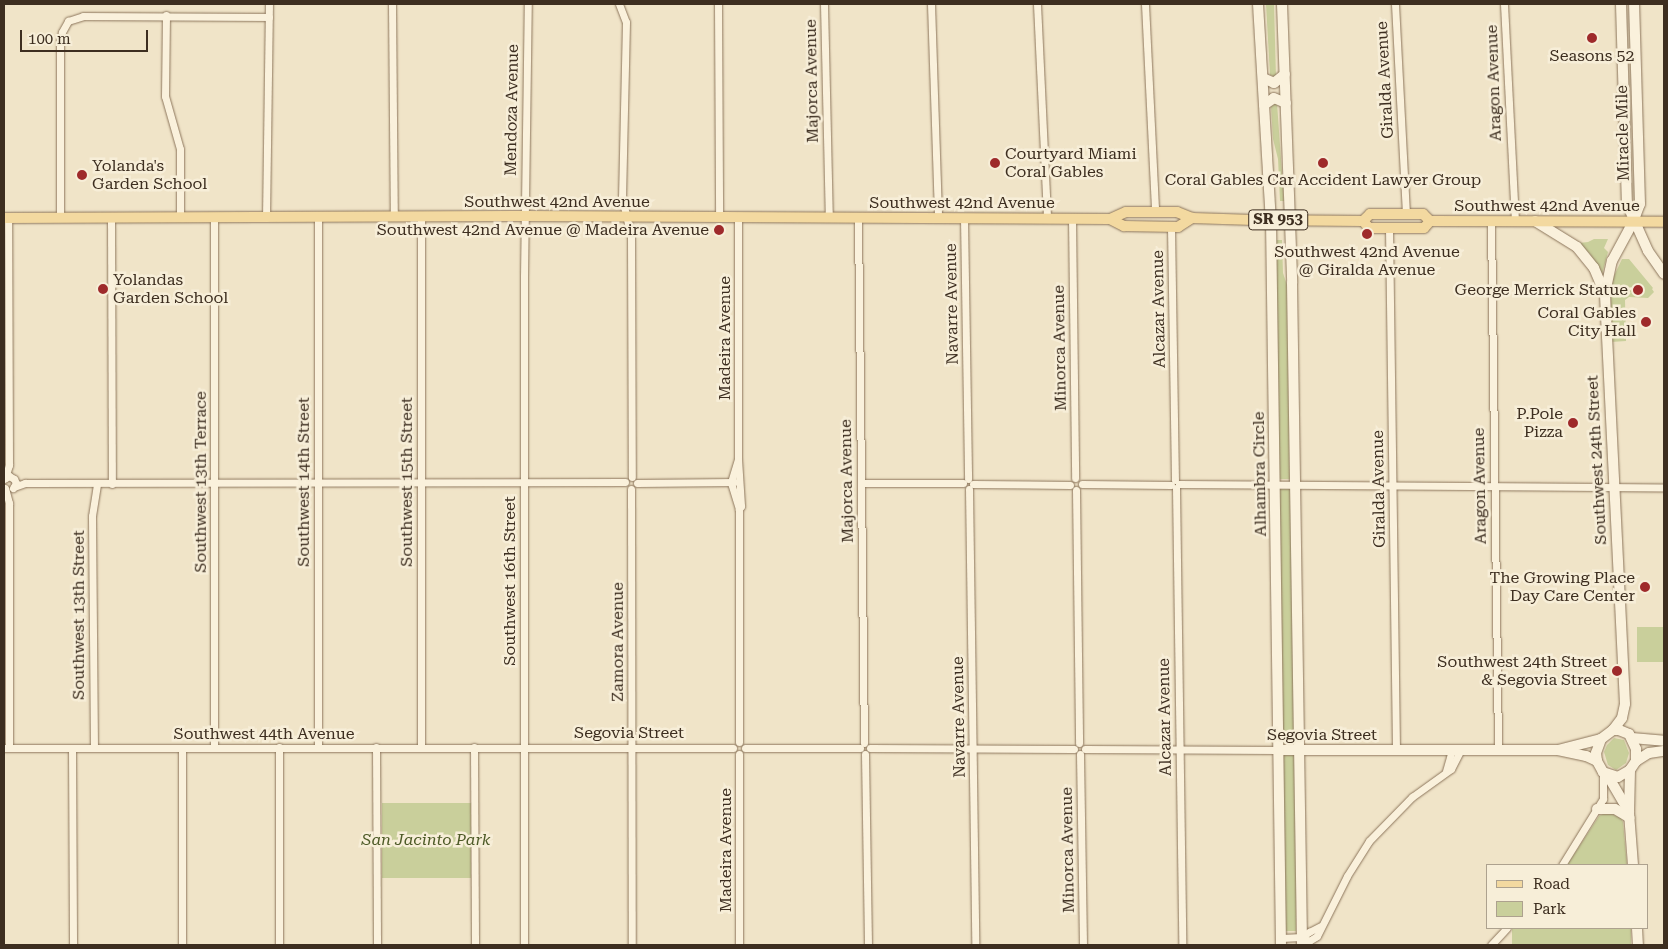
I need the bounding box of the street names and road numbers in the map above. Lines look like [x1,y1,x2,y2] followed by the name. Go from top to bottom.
[801,19,823,143] street label: Majorca Avenue
[1372,21,1398,139] street label: Giralda Avenue
[1482,24,1506,142] street label: Aragon Avenue
[501,44,523,176] street label: Mendoza Avenue
[1613,85,1633,181] street label: Miracle Mile
[464,192,650,212] street label: Southwest 42nd Avenue
[869,193,1055,213] street label: Southwest 42nd Avenue
[1454,196,1640,216] street label: Southwest 42nd Avenue
[1248,208,1308,232] road number: SR 953
[941,243,963,365] street label: Navarre Avenue
[1148,250,1170,368] street label: Alcazar Avenue
[715,276,735,400] street label: Madeira Avenue
[1049,285,1071,411] street label: Minorca Avenue
[1583,375,1611,545] street label: Southwest 24th Street
[191,391,211,573] street label: Southwest 13th Terrace
[294,397,314,567] street label: Southwest 14th Street
[397,397,417,567] street label: Southwest 15th Street
[1249,411,1271,537] street label: Alhambra Circle
[836,419,858,543] street label: Majorca Avenue
[1469,428,1491,544] street label: Aragon Avenue
[1368,430,1390,548] street label: Giralda Avenue
[500,496,520,666] street label: Southwest 16th Street
[69,530,89,700] street label: Southwest 13th Street
[608,582,628,702] street label: Zamora Avenue
[948,656,970,778] street label: Navarre Avenue
[1154,658,1176,776] street label: Alcazar Avenue
[574,723,684,743] street label: Segovia Street
[173,724,355,744] street label: Southwest 44th Avenue
[1267,725,1377,745] street label: Segovia Street
[1057,787,1079,913] street label: Minorca Avenue
[716,788,736,912] street label: Madeira Avenue

